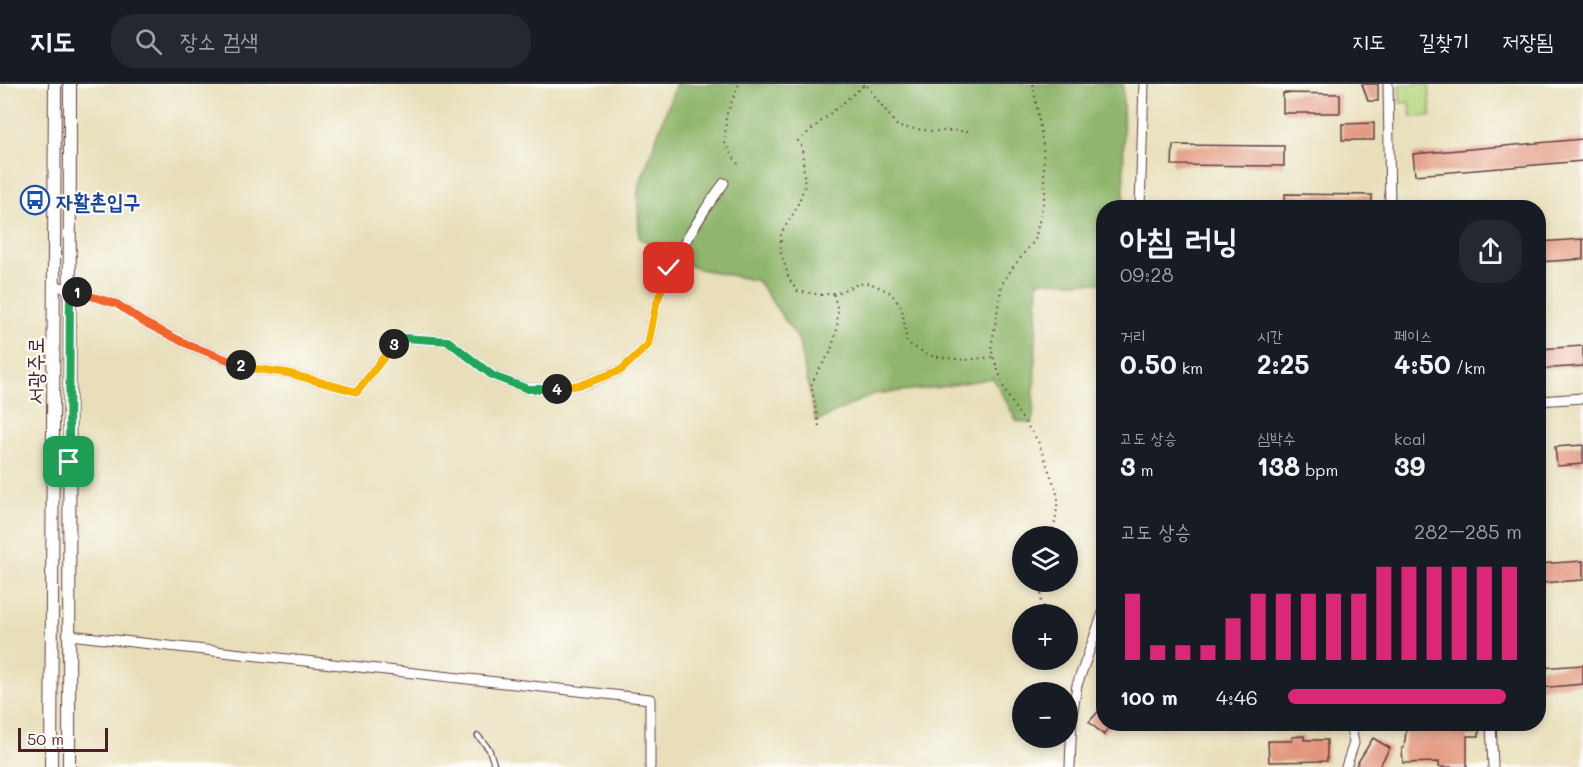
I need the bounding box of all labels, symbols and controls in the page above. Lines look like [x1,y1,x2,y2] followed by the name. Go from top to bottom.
[111,14,531,68] search box
[30,22,75,58] text: 지도
[132,25,165,58] icon: search
[180,26,258,55] text: 장소 검색
[1352,27,1386,54] text: 지도
[1419,27,1469,54] text: 길찾기
[1502,27,1553,54] text: 저장됨
[19,184,51,216] bus stop icon: 자활촌입구
[56,187,141,214] place label: 자활촌입구
[1120,217,1238,260] text: 아침 러닝
[1459,220,1522,283] button: share
[643,242,694,293] pin
[652,251,685,284] icon: check
[1120,261,1174,287] text: 09:28
[62,277,92,307] pin: 1
[73,281,81,302] text: 1
[1120,325,1146,346] text: 거리
[1257,325,1283,346] text: 시간
[1394,325,1433,346] text: 페이스
[379,329,409,359] pin: 3
[389,333,399,354] text: 3
[21,337,48,405] street label: 서광주로
[1120,347,1177,381] text: 0.50
[1257,347,1310,381] text: 2:25
[1394,347,1451,381] text: 4:50
[226,350,256,380] pin: 2
[237,354,245,375] text: 2
[1177,357,1203,378] text: km
[1451,357,1485,378] text: /km
[542,374,572,404] pin: 4
[552,378,562,399] text: 4
[1120,427,1177,448] text: 고도 상승
[1257,427,1296,448] text: 심박수
[1394,428,1426,449] text: kcal
[43,436,94,487] pin
[52,445,85,478] icon: arrive
[1120,449,1136,483] text: 3
[1257,449,1300,483] text: 138
[1394,449,1425,483] text: 39
[1136,459,1153,480] text: m
[1300,459,1338,480] text: bpm
[1120,518,1191,544] text: 고도 상승
[1414,518,1522,544] text: 282–285 m
[1012,526,1078,748] map controls
[1012,526,1078,592] button: layers
[1012,604,1078,670] button: +
[1012,682,1078,748] button: −
[1120,684,1178,710] text: 100 m
[1216,684,1258,710] text: 4:46
[18,725,108,752] scale bar
[27,728,64,749] text: 50 m

